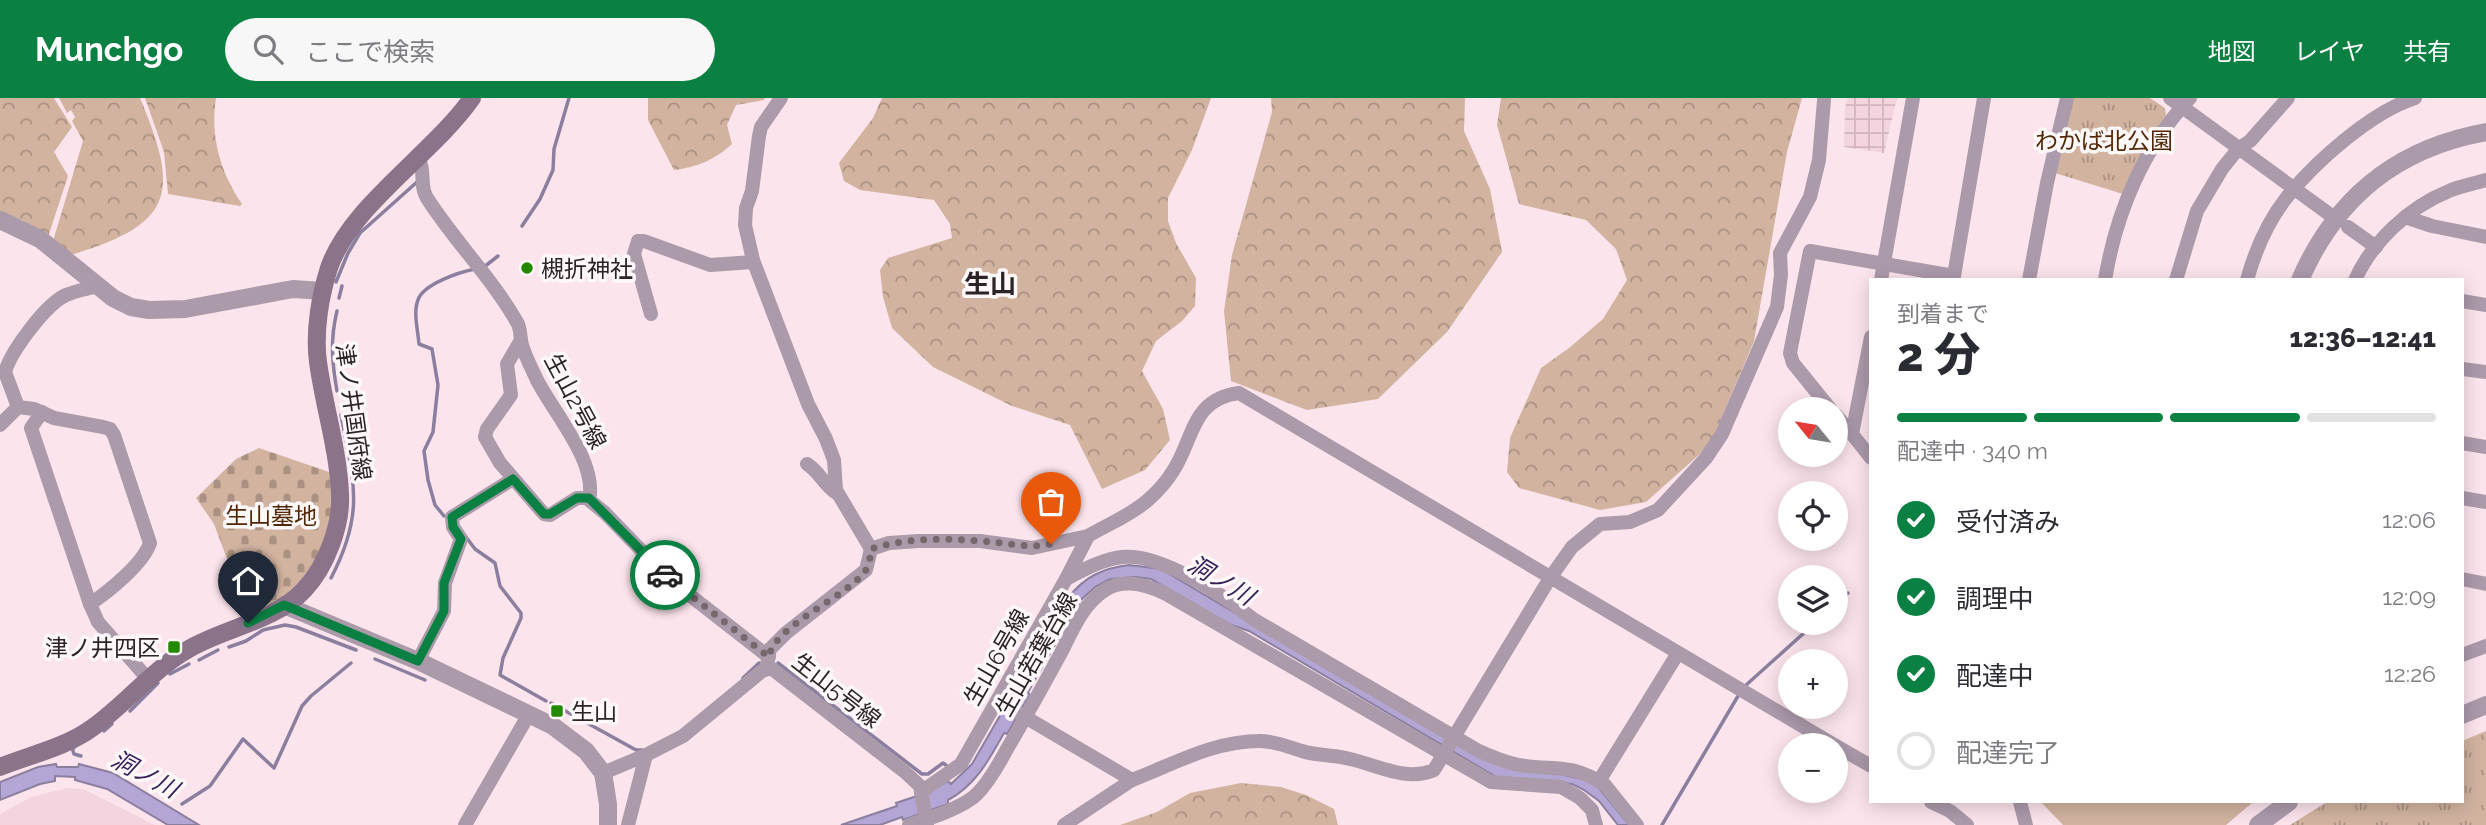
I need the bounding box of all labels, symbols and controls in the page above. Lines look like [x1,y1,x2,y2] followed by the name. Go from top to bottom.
[225,18,715,81] search box
[35,30,183,69] text: Munchgo
[249,30,287,68] icon: search
[305,37,435,67] text: ここで検索
[2208,37,2256,66] text: 地図
[2294,37,2365,66] text: レイヤ
[2403,37,2451,66] text: 共有
[2035,127,2173,154] park label: わかば北公園
[541,255,633,282] place label: 槻折神社
[519,260,535,276] marker: 槻折神社
[964,269,1016,299] district label: 生山
[1897,300,1989,327] text: 到着まで
[2290,323,2436,353] text: 12:36–12:41
[1897,328,1980,382] text: 2 分
[331,342,377,482] street label: 津ノ井国府線
[540,349,612,453] street label: 生山2号線
[1778,397,1848,467] north arrow
[1778,397,1848,803] map controls
[1897,437,2048,464] text: 配達中 · 340 m
[1021,472,1081,544] pin
[1778,481,1848,551] button: locate
[1032,483,1070,521] icon: bag
[1897,501,1935,539] icon: check
[225,502,317,529] park label: 生山墓地
[2382,506,2436,533] text: 12:06
[1956,507,2060,537] text: 受付済み
[630,540,700,610] courier
[1183,549,1262,613] water label: 洞ノ川
[218,551,278,623] pin
[646,556,684,594] icon: car
[229,562,267,600] icon: home
[1778,565,1848,635] button: layers
[1897,578,1935,616] icon: check
[2382,583,2436,610] text: 12:09
[1956,584,2034,614] text: 調理中
[990,587,1082,721] street label: 生山若葉台線
[958,604,1034,710] street label: 生山6号線
[45,634,160,661] place label: 津ノ井四区
[166,639,182,655] marker: 津ノ井四区
[787,647,887,733] street label: 生山5号線
[1778,649,1848,719] button: +
[1897,655,1935,693] icon: check
[2384,660,2436,687] text: 12:26
[1956,661,2034,691] text: 配達中
[571,698,617,725] place label: 生山
[549,703,565,719] marker: 生山
[1778,733,1848,803] button: −
[1956,738,2060,768] text: 配達完了
[106,744,186,805] water label: 洞ノ川

